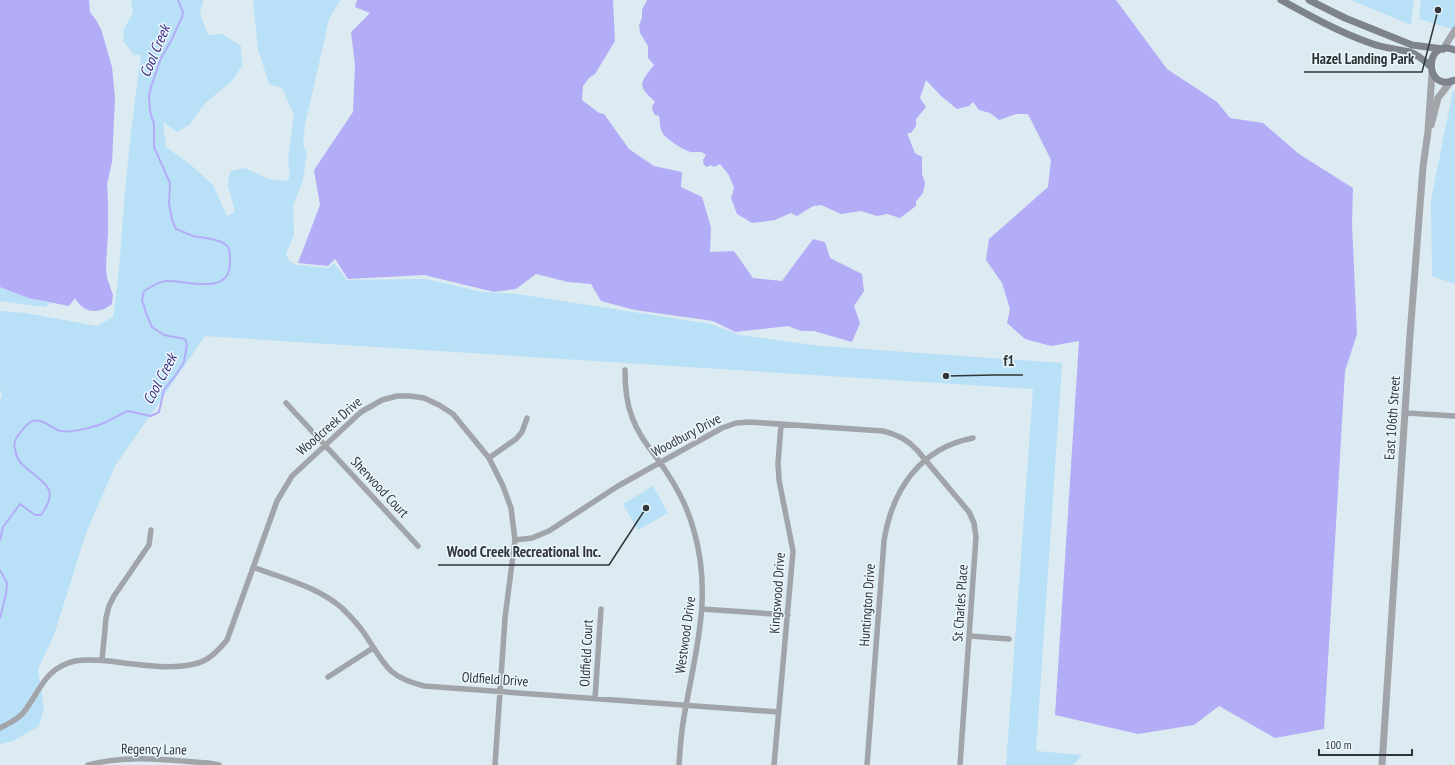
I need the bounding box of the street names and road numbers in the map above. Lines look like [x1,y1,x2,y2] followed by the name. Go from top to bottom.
[1380,375,1404,461] street label: East 106th Street
[293,393,366,459] street label: Woodcreek Drive
[648,409,724,461] street label: Woodbury Drive
[347,453,413,521] street label: Sherwood Court
[765,551,789,634] street label: Kingswood Drive
[855,563,879,647] street label: Huntington Drive
[948,564,972,642] street label: St Charles Place
[671,595,699,675] street label: Westwood Drive
[575,619,597,687] street label: Oldfield Court
[461,668,529,690] street label: Oldfield Drive
[121,739,187,759] street label: Regency Lane

